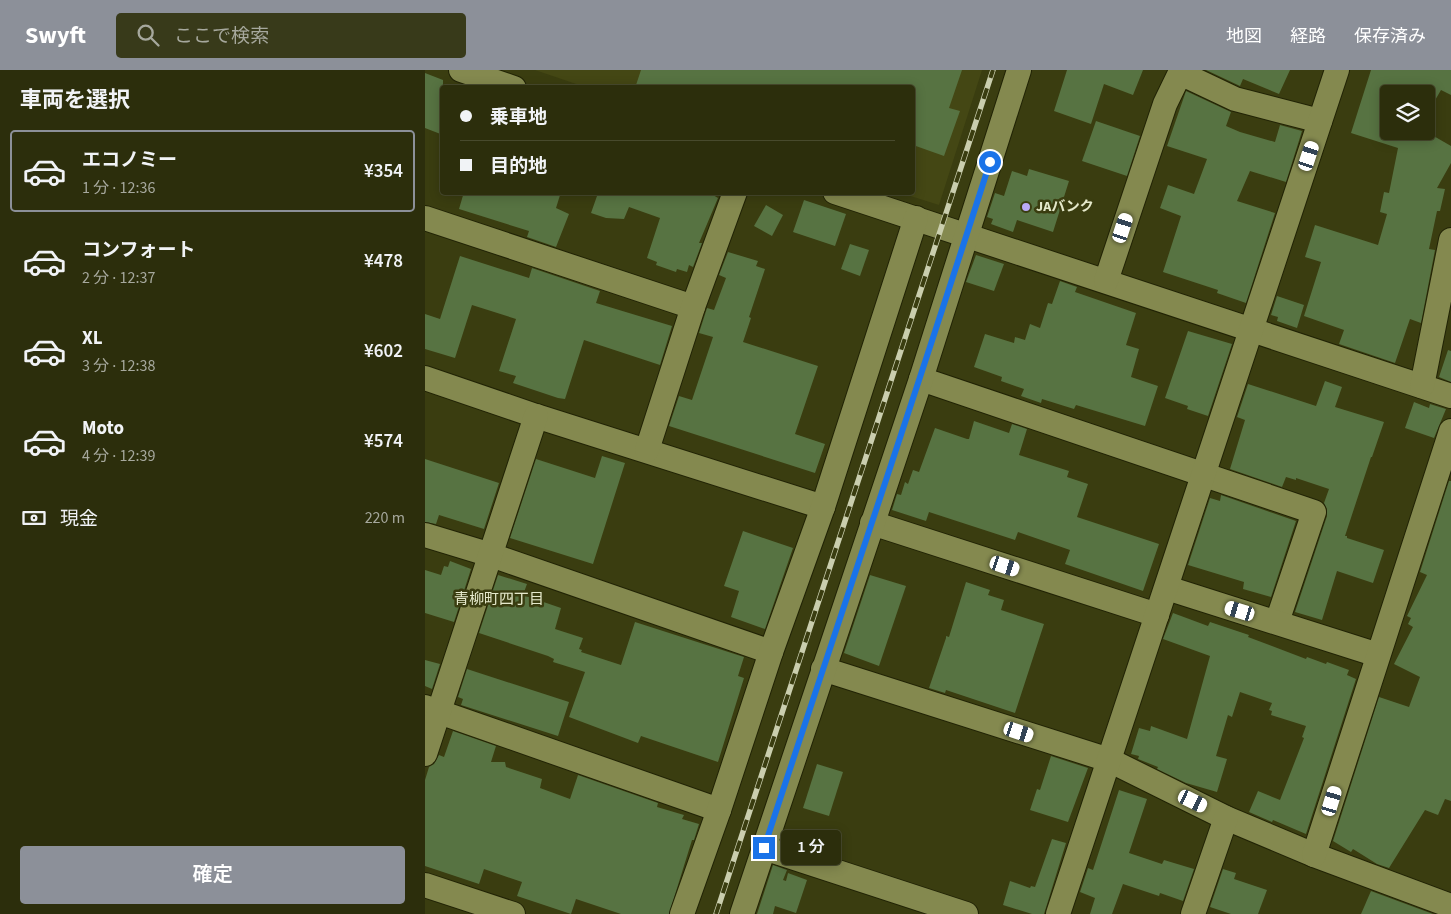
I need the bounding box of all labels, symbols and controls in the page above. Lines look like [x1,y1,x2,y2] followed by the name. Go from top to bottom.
[116,13,466,58] search box
[25,18,86,53] text: Swyft
[134,21,162,49] icon: search
[174,23,269,50] text: ここで検索
[1226,24,1262,49] text: 地図
[1290,24,1326,49] text: 経路
[1354,24,1426,49] text: 保存済み
[20,84,130,116] text: 車両を選択
[1380,85,1435,140] map controls
[1380,85,1435,140] button: layers
[490,104,547,131] text: 乗車地
[1297,139,1320,173] car
[82,147,177,174] text: エコノミー
[22,149,67,194] icon: car
[979,151,1001,173] route start
[490,153,547,180] text: 目的地
[364,158,403,185] text: ¥354
[82,177,155,199] text: 1 分 · 12:36
[1036,197,1094,217] place label: JAバンク
[1020,201,1032,213] marker: JAバンク
[1111,211,1134,245] car
[82,237,195,264] text: コンフォート
[22,239,67,284] icon: car
[364,248,403,275] text: ¥478
[82,267,155,289] text: 2 分 · 12:37
[82,325,103,352] text: XL
[22,329,67,374] icon: car
[364,338,403,365] text: ¥602
[82,355,155,377] text: 3 分 · 12:38
[82,415,124,442] text: Moto
[22,419,67,464] icon: car
[364,428,403,455] text: ¥574
[82,445,155,467] text: 4 分 · 12:39
[20,504,48,532] icon: cash
[60,506,98,533] text: 現金
[365,507,405,529] text: 220 m
[988,554,1021,578] car
[454,589,544,610] district label: 青柳町四丁目
[1223,599,1256,623] car
[1002,720,1035,744] car
[1320,784,1343,818] car
[1176,788,1209,814] car
[781,830,841,866] callout: 1 分
[797,836,825,858] text: 1 分
[753,837,775,859] route end
[20,846,405,904] button: 確定

